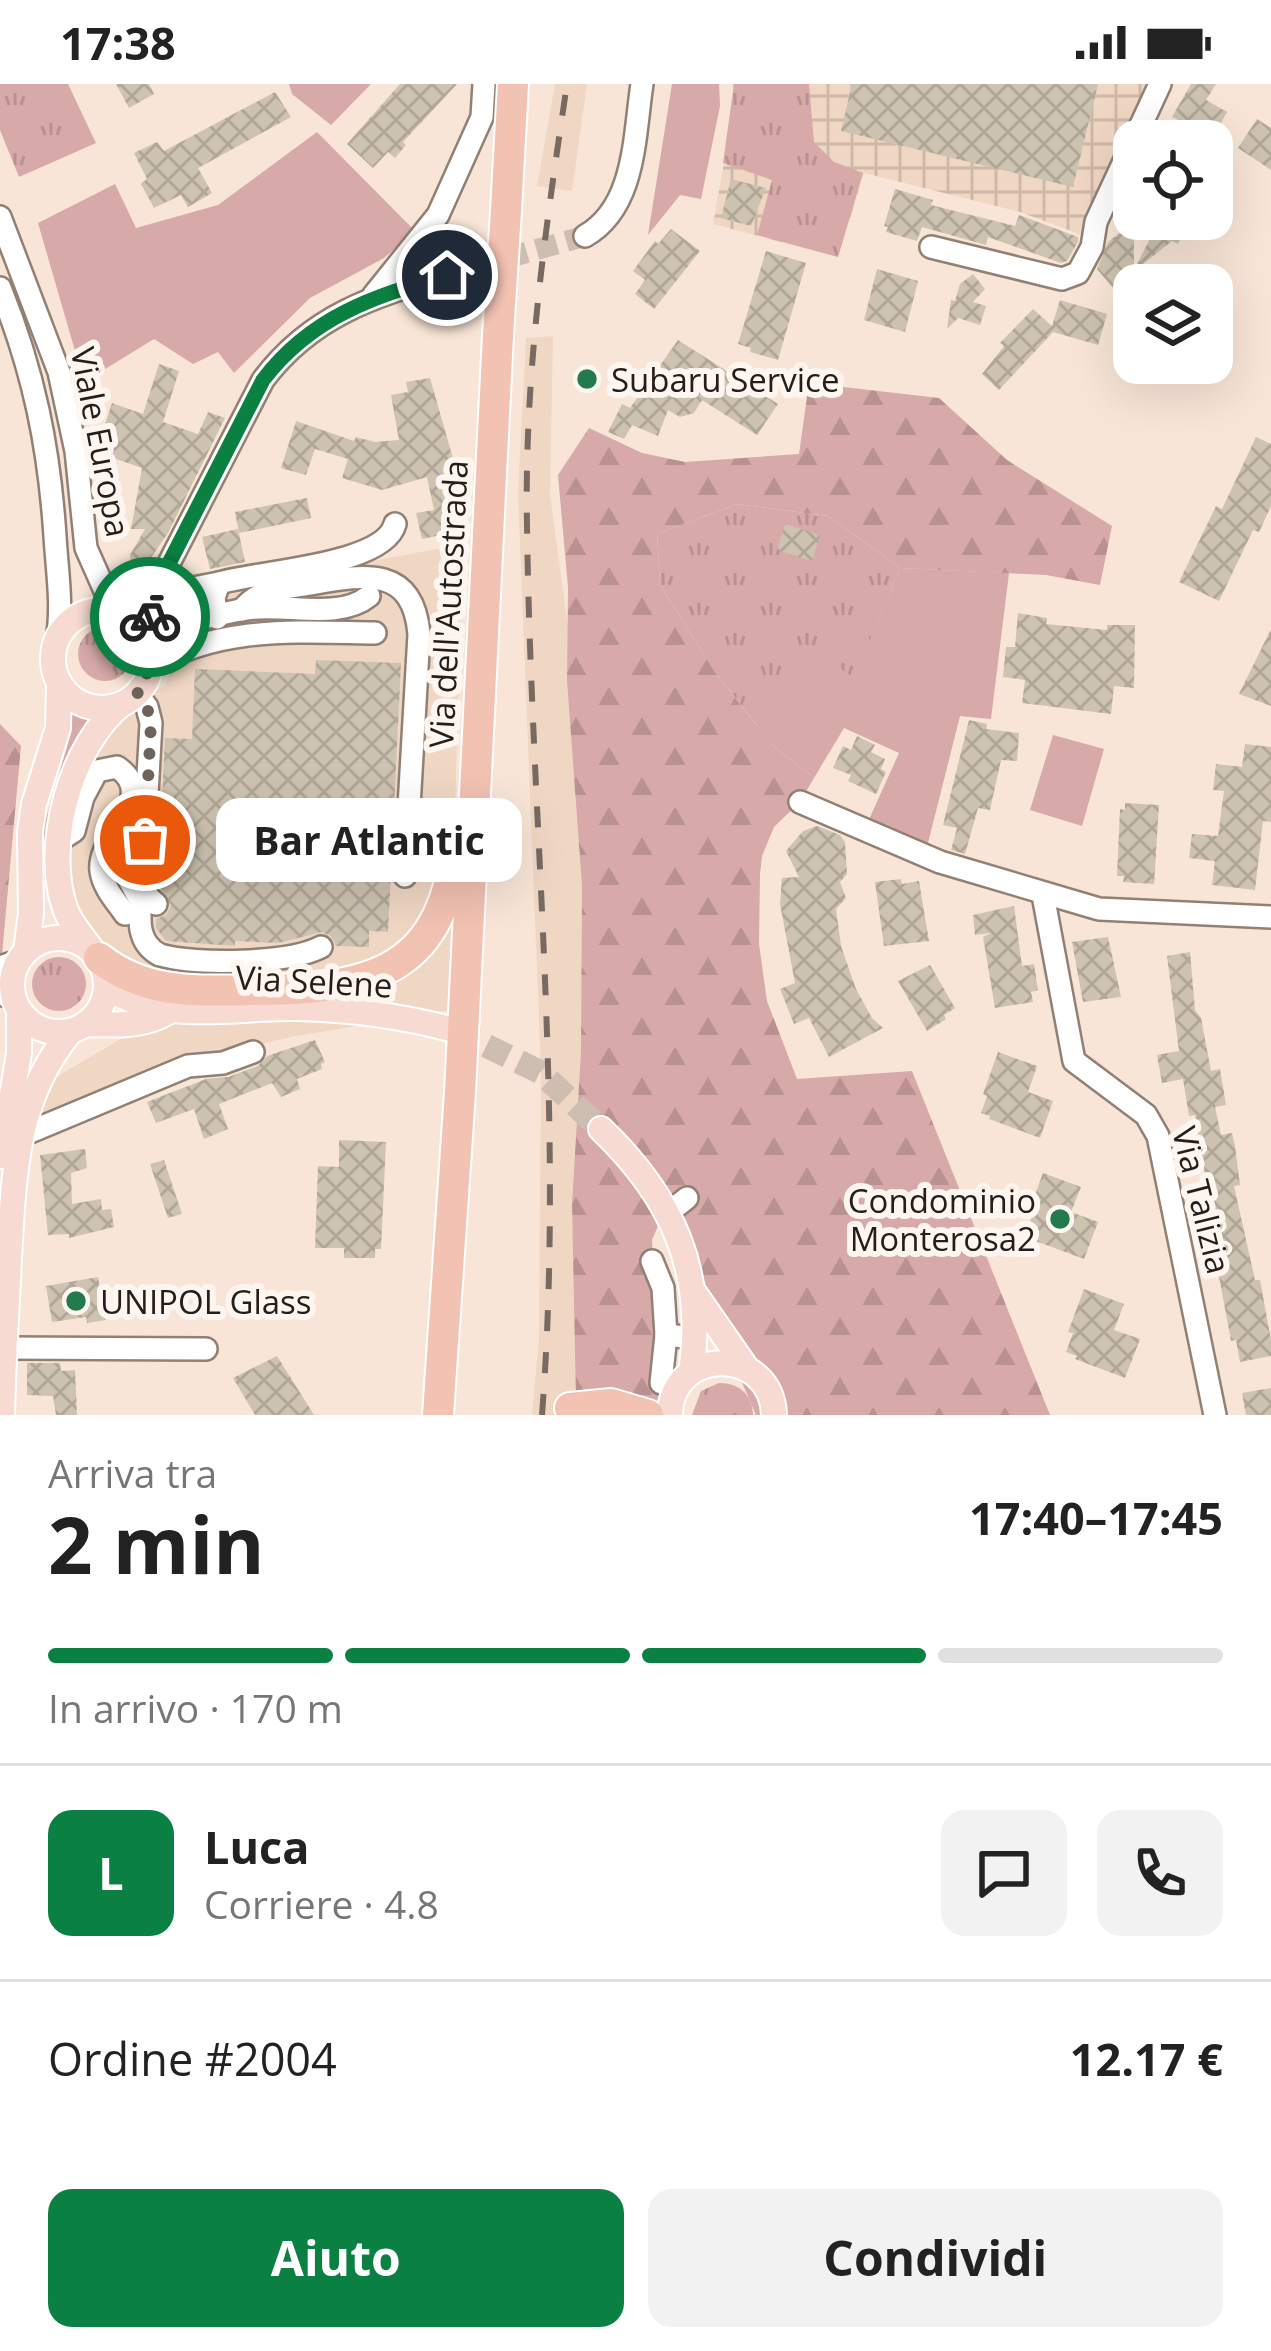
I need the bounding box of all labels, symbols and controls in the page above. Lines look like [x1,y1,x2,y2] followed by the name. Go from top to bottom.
[60,12,176,73] text: 17:38
[1113,120,1233,384] map controls
[1113,120,1233,240] button: locate
[396,224,498,326] pin
[414,242,480,308] icon: home
[1113,264,1233,384] button: layers
[61,343,141,541] street label: Viale Europa
[611,357,839,402] place label: Subaru Service
[574,366,600,392] marker: Subaru Service
[418,459,478,749] street label: Via dell'Autostrada
[90,557,210,677] courier
[117,584,183,650] icon: bike
[94,789,196,891] pin
[217,798,523,882] callout: Bar Atlantic
[112,807,178,873] icon: bag
[253,813,485,866] text: Bar Atlantic
[234,954,394,1008] street label: Via Selene
[1162,1122,1242,1278] street label: Via Talizia
[848,1178,1036,1261] place label: Condominio Monterosa2
[1047,1206,1073,1232] marker: Condominio Monterosa2
[100,1279,312,1324] place label: UNIPOL Glass
[63,1288,89,1314] marker: UNIPOL Glass
[48,1446,217,1499] text: Arriva tra
[969,1487,1223,1548] text: 17:40–17:45
[48,1491,265,1597] text: 2 min
[48,1681,343,1734] text: In arrivo · 170 m
[941,1810,1067,1936] button: chat
[1097,1810,1223,1936] button: phone
[204,1816,309,1877] text: Luca
[98,1842,124,1903] text: L
[204,1877,439,1930] text: Corriere · 4.8
[48,2028,337,2089] text: Ordine #2004
[1070,2028,1223,2089] text: 12.17 €
[48,2189,624,2327] button: Aiuto
[648,2189,1223,2327] button: Condividi

